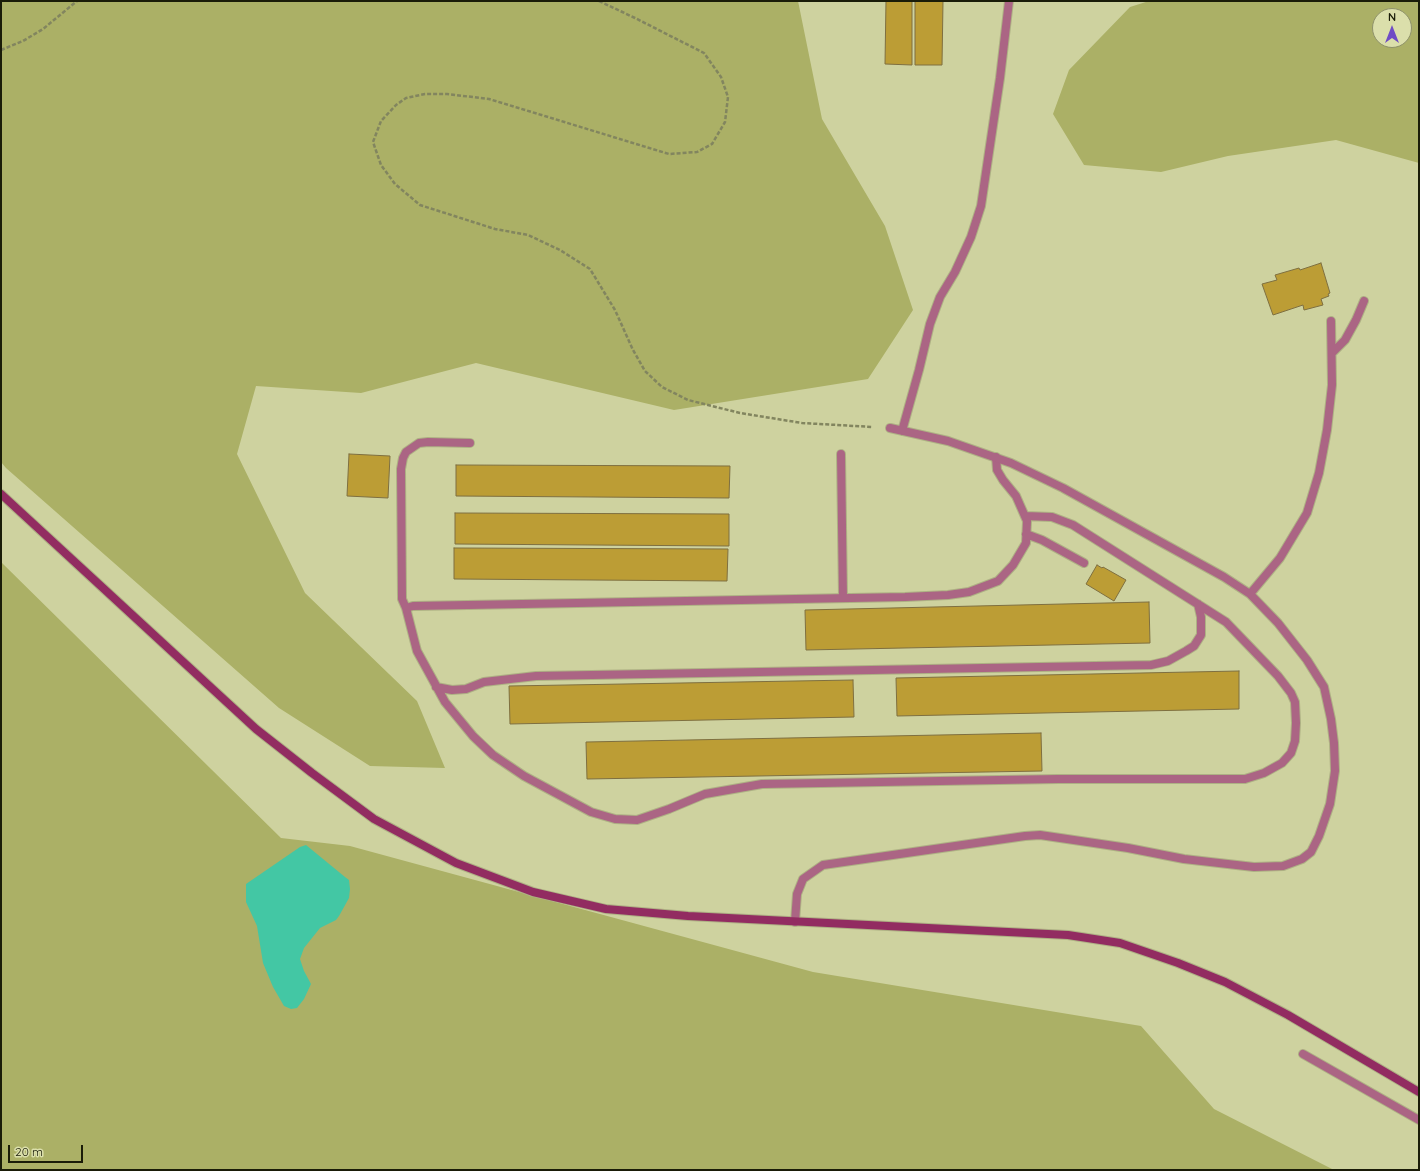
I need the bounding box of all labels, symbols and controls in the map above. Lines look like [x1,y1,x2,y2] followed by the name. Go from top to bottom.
[1372,8,1412,48] north arrow
[1388,10,1396,24] text: N
[10,1137,85,1163] scale bar
[15,1144,43,1159] text: 20 m

